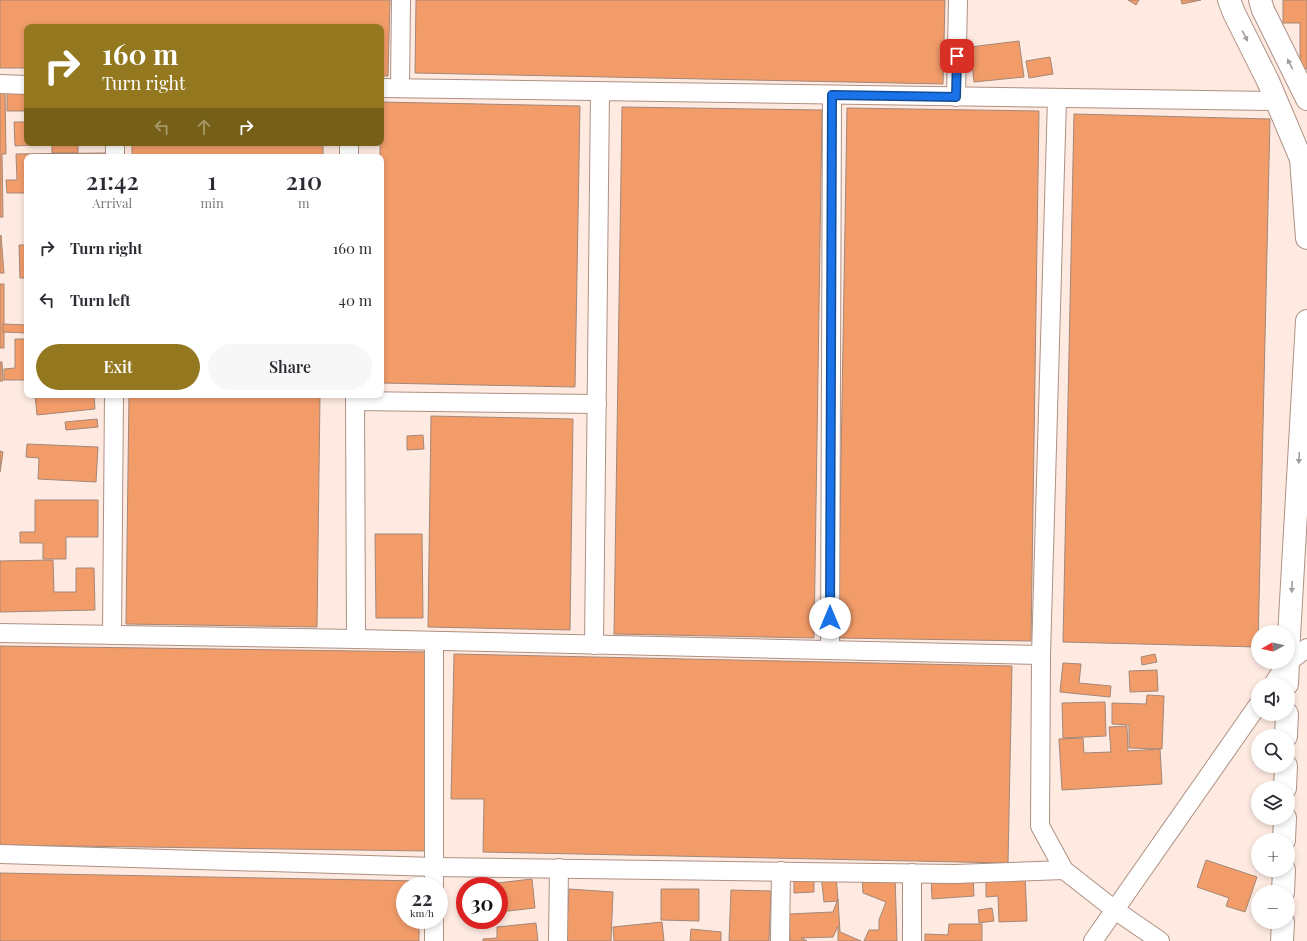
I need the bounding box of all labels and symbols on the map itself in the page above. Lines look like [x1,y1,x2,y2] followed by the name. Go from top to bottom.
[1242,30,1248,41] one-way arrow
[940,39,974,73] pin
[1287,58,1293,70] one-way arrow
[1296,452,1303,464] one-way arrow
[1288,581,1295,593] one-way arrow
[809,597,851,639] position arrow
[1251,625,1295,669] north arrow
[456,877,508,929] speed limit sign: 30

